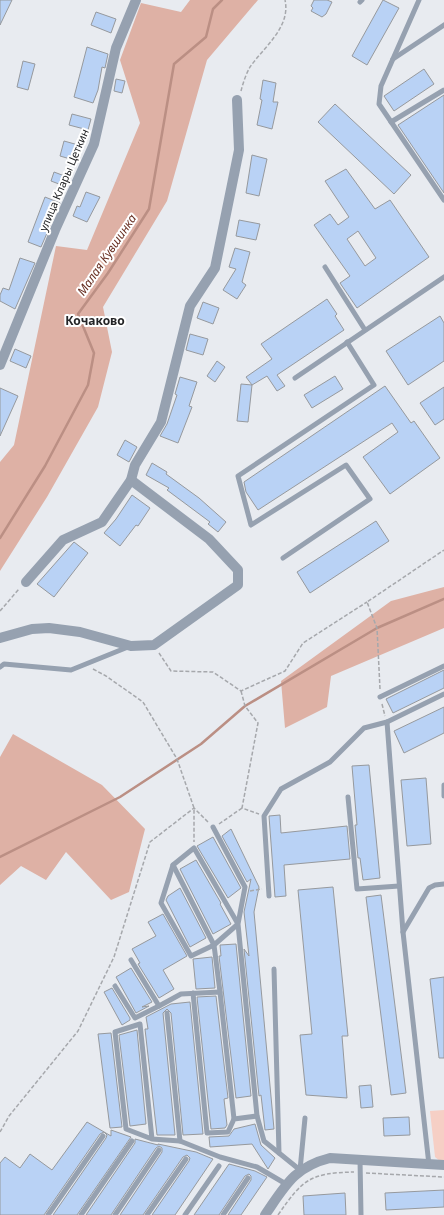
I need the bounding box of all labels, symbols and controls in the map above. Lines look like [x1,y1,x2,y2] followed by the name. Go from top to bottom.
[35,126,92,233] street label: улица Клары Цеткин
[73,211,140,299] water label: Малая Кувшинка
[65,312,125,329] district label: Кочаково

